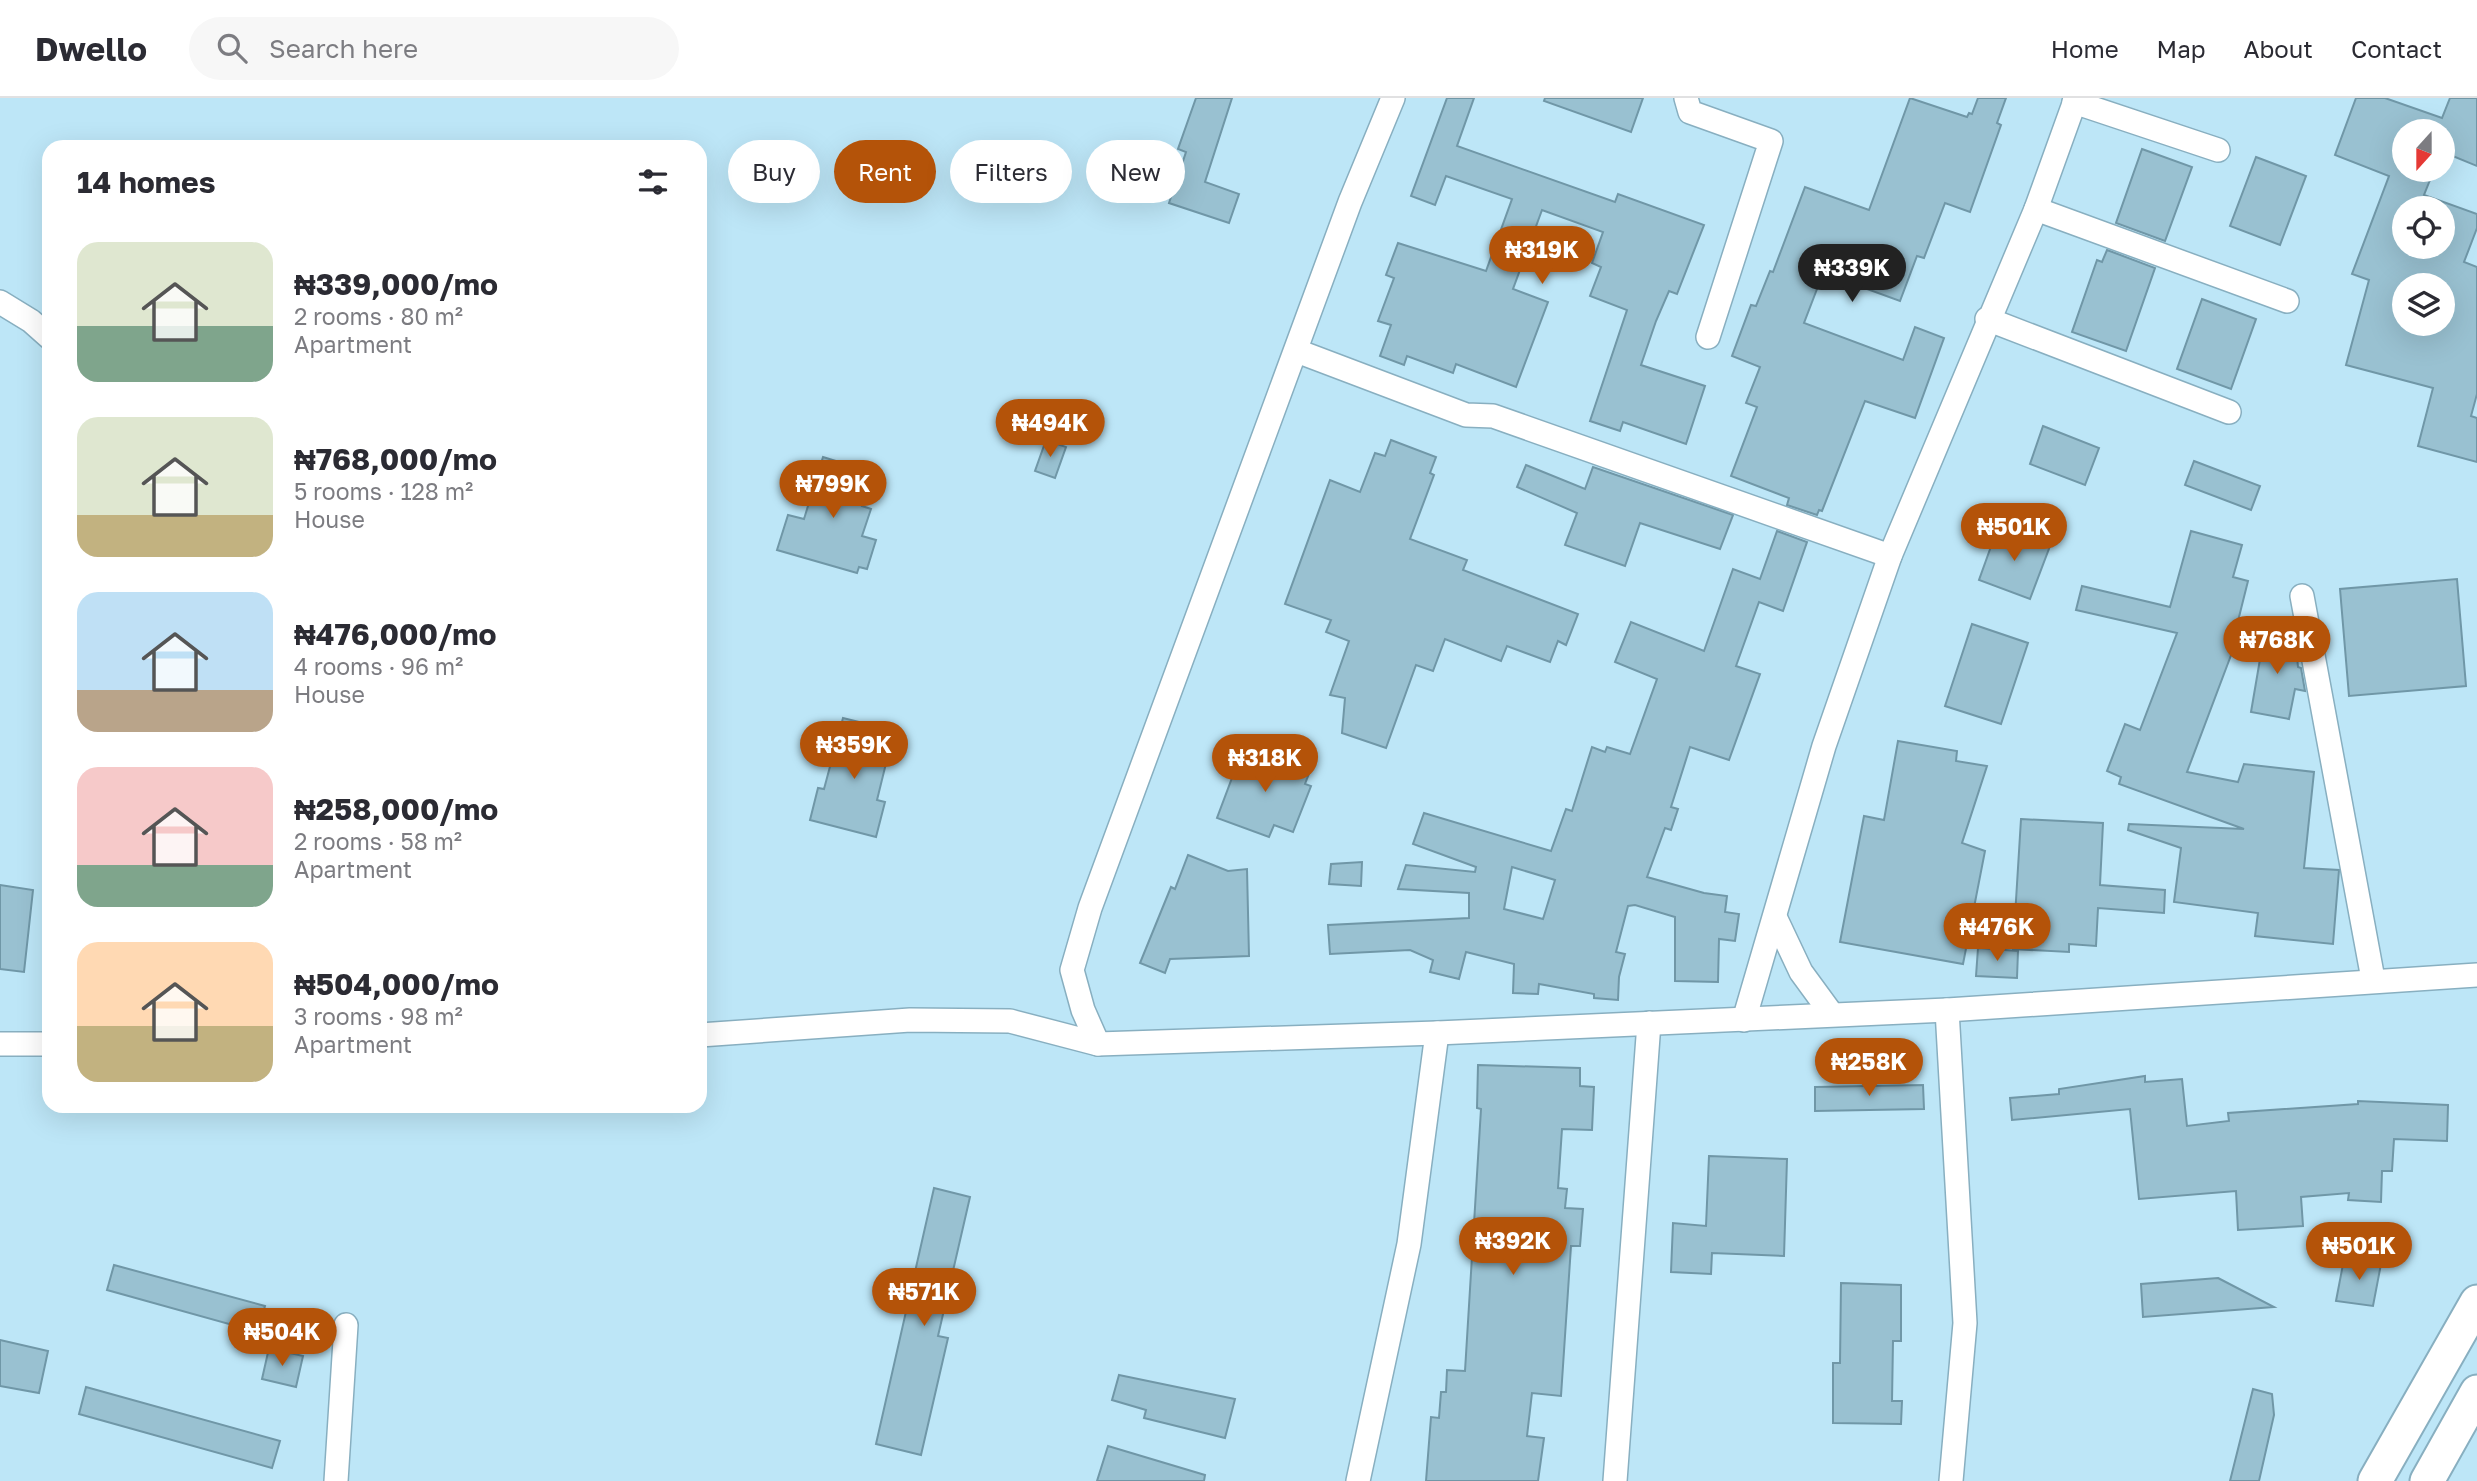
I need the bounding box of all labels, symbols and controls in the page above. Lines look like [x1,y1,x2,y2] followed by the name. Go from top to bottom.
[189,17,679,80] search box
[35,29,147,68] text: Dwello
[213,29,251,67] icon: search
[269,33,418,64] text: Search here
[2051,34,2119,63] text: Home
[2157,34,2206,63] text: Map
[2244,34,2313,63] text: About
[2351,34,2442,63] text: Contact
[2392,119,2455,182] north arrow
[2392,119,2455,336] map controls
[728,140,820,203] chip: Buy
[834,140,936,203] chip: Rent
[950,140,1072,203] chip: Filters
[1086,140,1185,203] chip: New
[634,163,672,201] icon: filters
[77,164,216,200] text: 14 homes
[2392,196,2455,259] button: locate
[1493,226,1591,286] pin: ₦319K
[1505,235,1579,263] text: ₦319K
[1803,244,1901,304] pin: ₦339K
[1814,253,1890,281] text: ₦339K
[294,266,498,302] text: ₦339,000/mo
[133,270,217,354] icon: home
[2392,273,2455,336] button: layers
[294,302,463,330] text: 2 rooms · 80 m²
[294,330,412,358] text: Apartment
[1001,400,1099,459] pin: ₦494K
[1012,408,1088,436] text: ₦494K
[294,441,497,477] text: ₦768,000/mo
[133,445,217,529] icon: home
[784,460,882,520] pin: ₦799K
[795,469,871,497] text: ₦799K
[294,477,473,505] text: 5 rooms · 128 m²
[1965,504,2063,563] pin: ₦501K
[294,505,365,533] text: House
[1977,512,2051,540] text: ₦501K
[294,616,497,652] text: ₦476,000/mo
[2228,616,2326,676] pin: ₦768K
[133,620,217,704] icon: home
[2239,625,2315,653] text: ₦768K
[294,652,463,680] text: 4 rooms · 96 m²
[294,680,365,708] text: House
[805,722,903,781] pin: ₦359K
[816,730,892,758] text: ₦359K
[1216,734,1314,794] pin: ₦318K
[1228,743,1302,771] text: ₦318K
[294,791,498,827] text: ₦258,000/mo
[133,795,217,879] icon: home
[294,827,462,855] text: 2 rooms · 58 m²
[294,855,412,883] text: Apartment
[1948,904,2046,963] pin: ₦476K
[1960,912,2034,940] text: ₦476K
[294,966,499,1002] text: ₦504,000/mo
[133,970,217,1054] icon: home
[294,1002,463,1030] text: 3 rooms · 98 m²
[294,1030,412,1058] text: Apartment
[1820,1038,1918,1098] pin: ₦258K
[1831,1047,1907,1075] text: ₦258K
[1464,1218,1562,1277] pin: ₦392K
[2310,1222,2408,1282] pin: ₦501K
[1475,1226,1551,1254] text: ₦392K
[2322,1231,2396,1259] text: ₦501K
[875,1268,973,1328] pin: ₦571K
[888,1277,960,1305] text: ₦571K
[233,1308,331,1368] pin: ₦504K
[244,1317,320,1345] text: ₦504K

